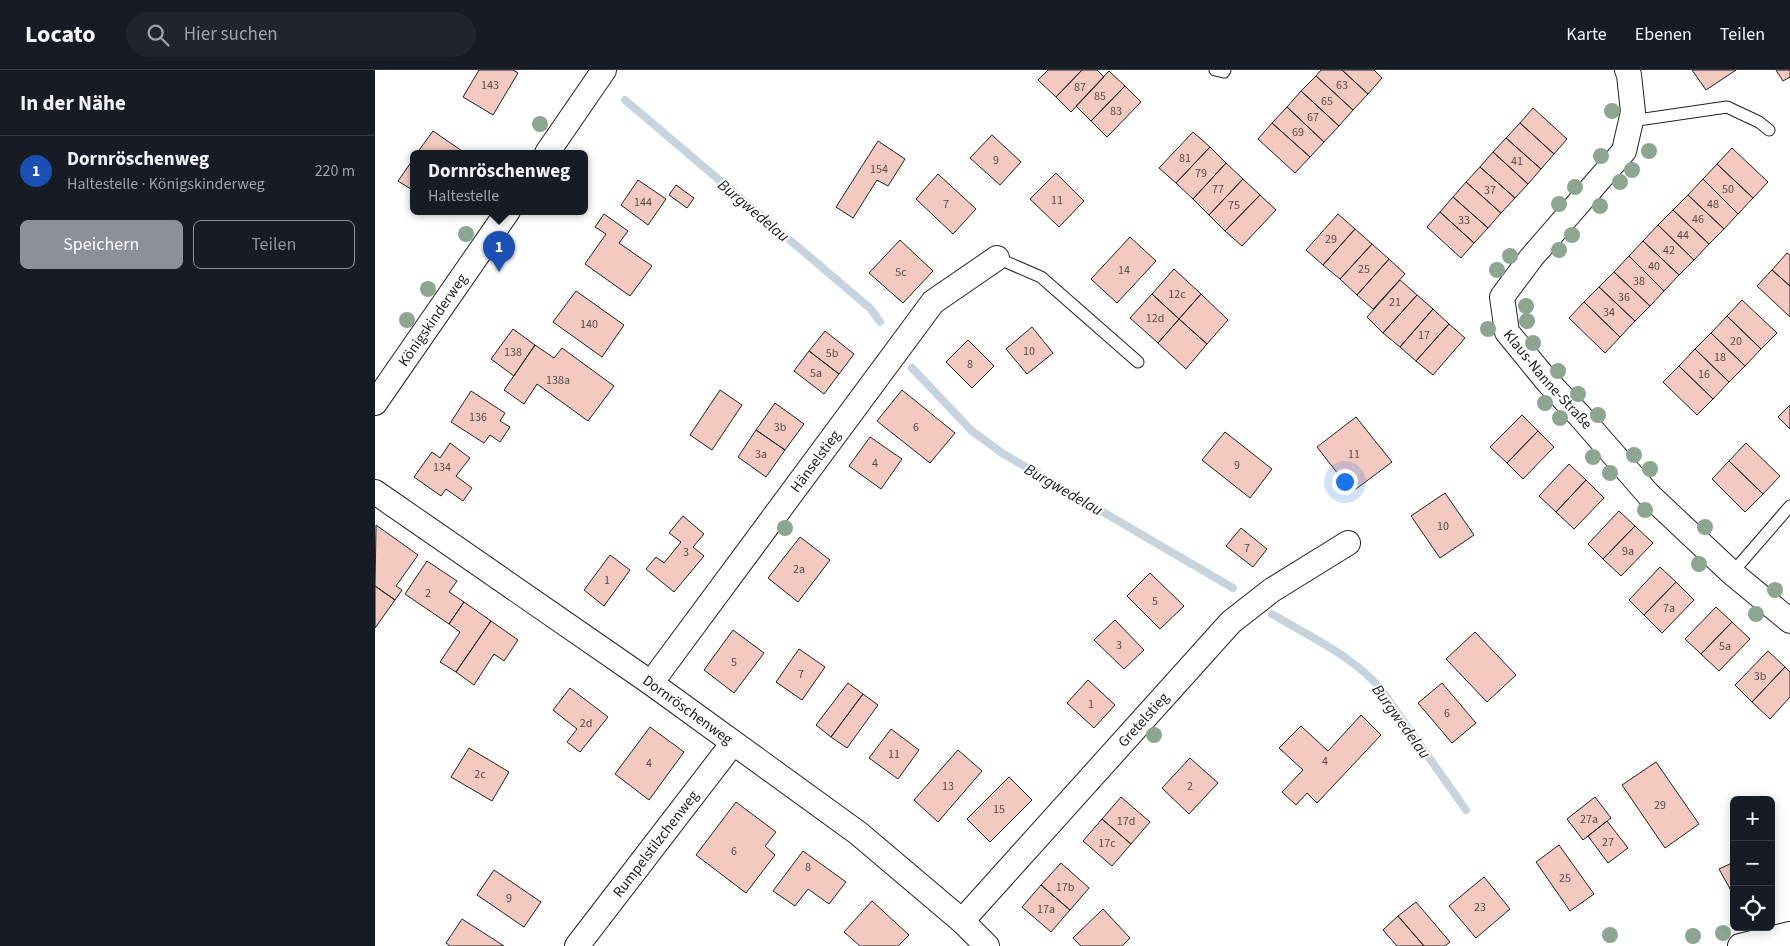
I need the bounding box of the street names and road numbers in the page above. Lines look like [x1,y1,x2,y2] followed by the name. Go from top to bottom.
[393,269,473,371] street label: Königskinderweg
[1498,325,1597,434] street label: Klaus-Nanne-Straße
[786,426,846,497] street label: Hänselstieg
[638,670,737,750] street label: Dornröschenweg
[1113,687,1174,752] street label: Gretelstieg
[608,786,704,902] street label: Rumpelstilzchenweg

